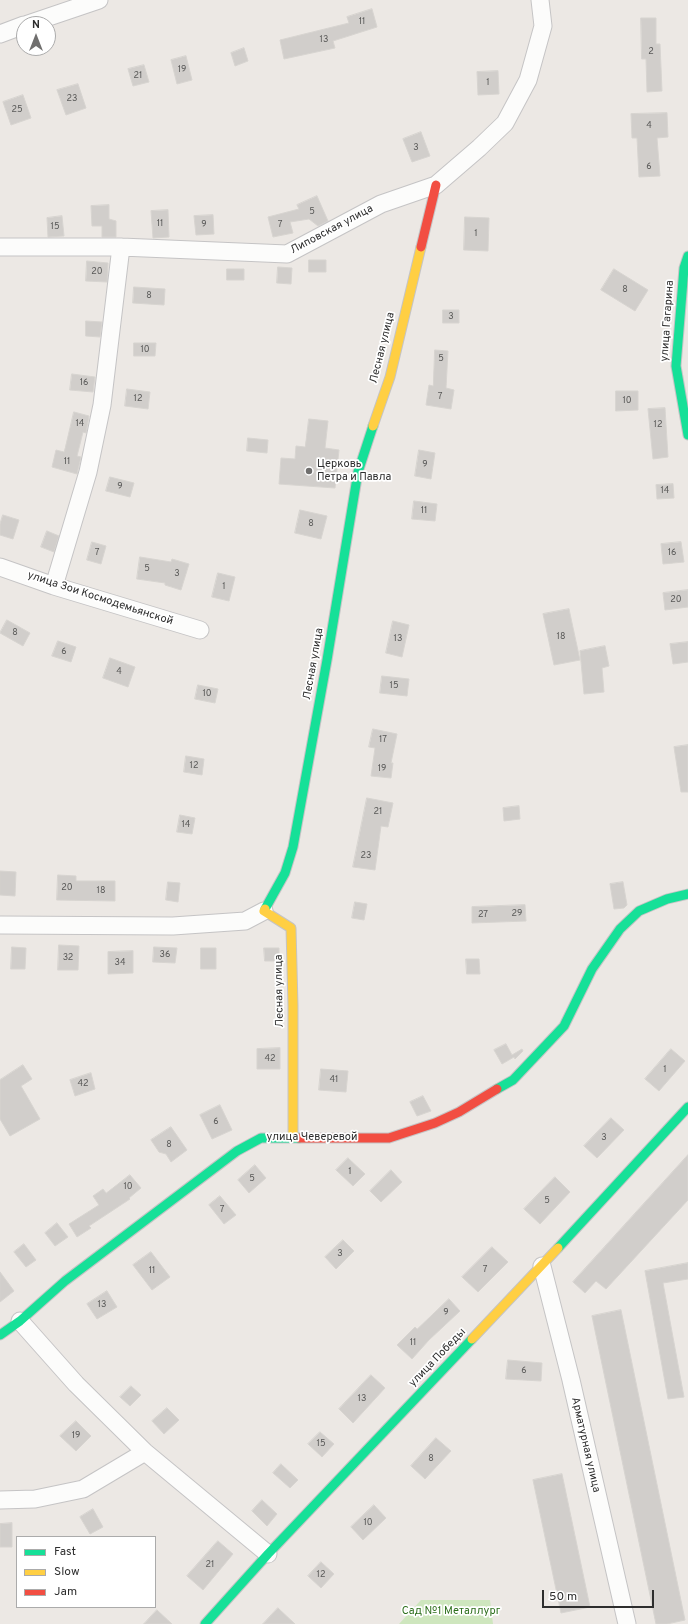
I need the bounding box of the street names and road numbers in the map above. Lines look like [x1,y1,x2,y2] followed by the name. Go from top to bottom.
[288,203,376,257] street label: Липовская улица
[659,280,677,362] street label: улица Гагарина
[368,311,398,385] street label: Лесная улица
[26,569,174,629] street label: улица Зои Космодемьянской
[301,627,327,701] street label: Лесная улица
[273,954,287,1028] street label: Лесная улица
[266,1131,358,1145] street label: улица Чеверевой
[407,1326,469,1390] street label: улица Победы
[568,1396,602,1494] street label: Арматурная улица

